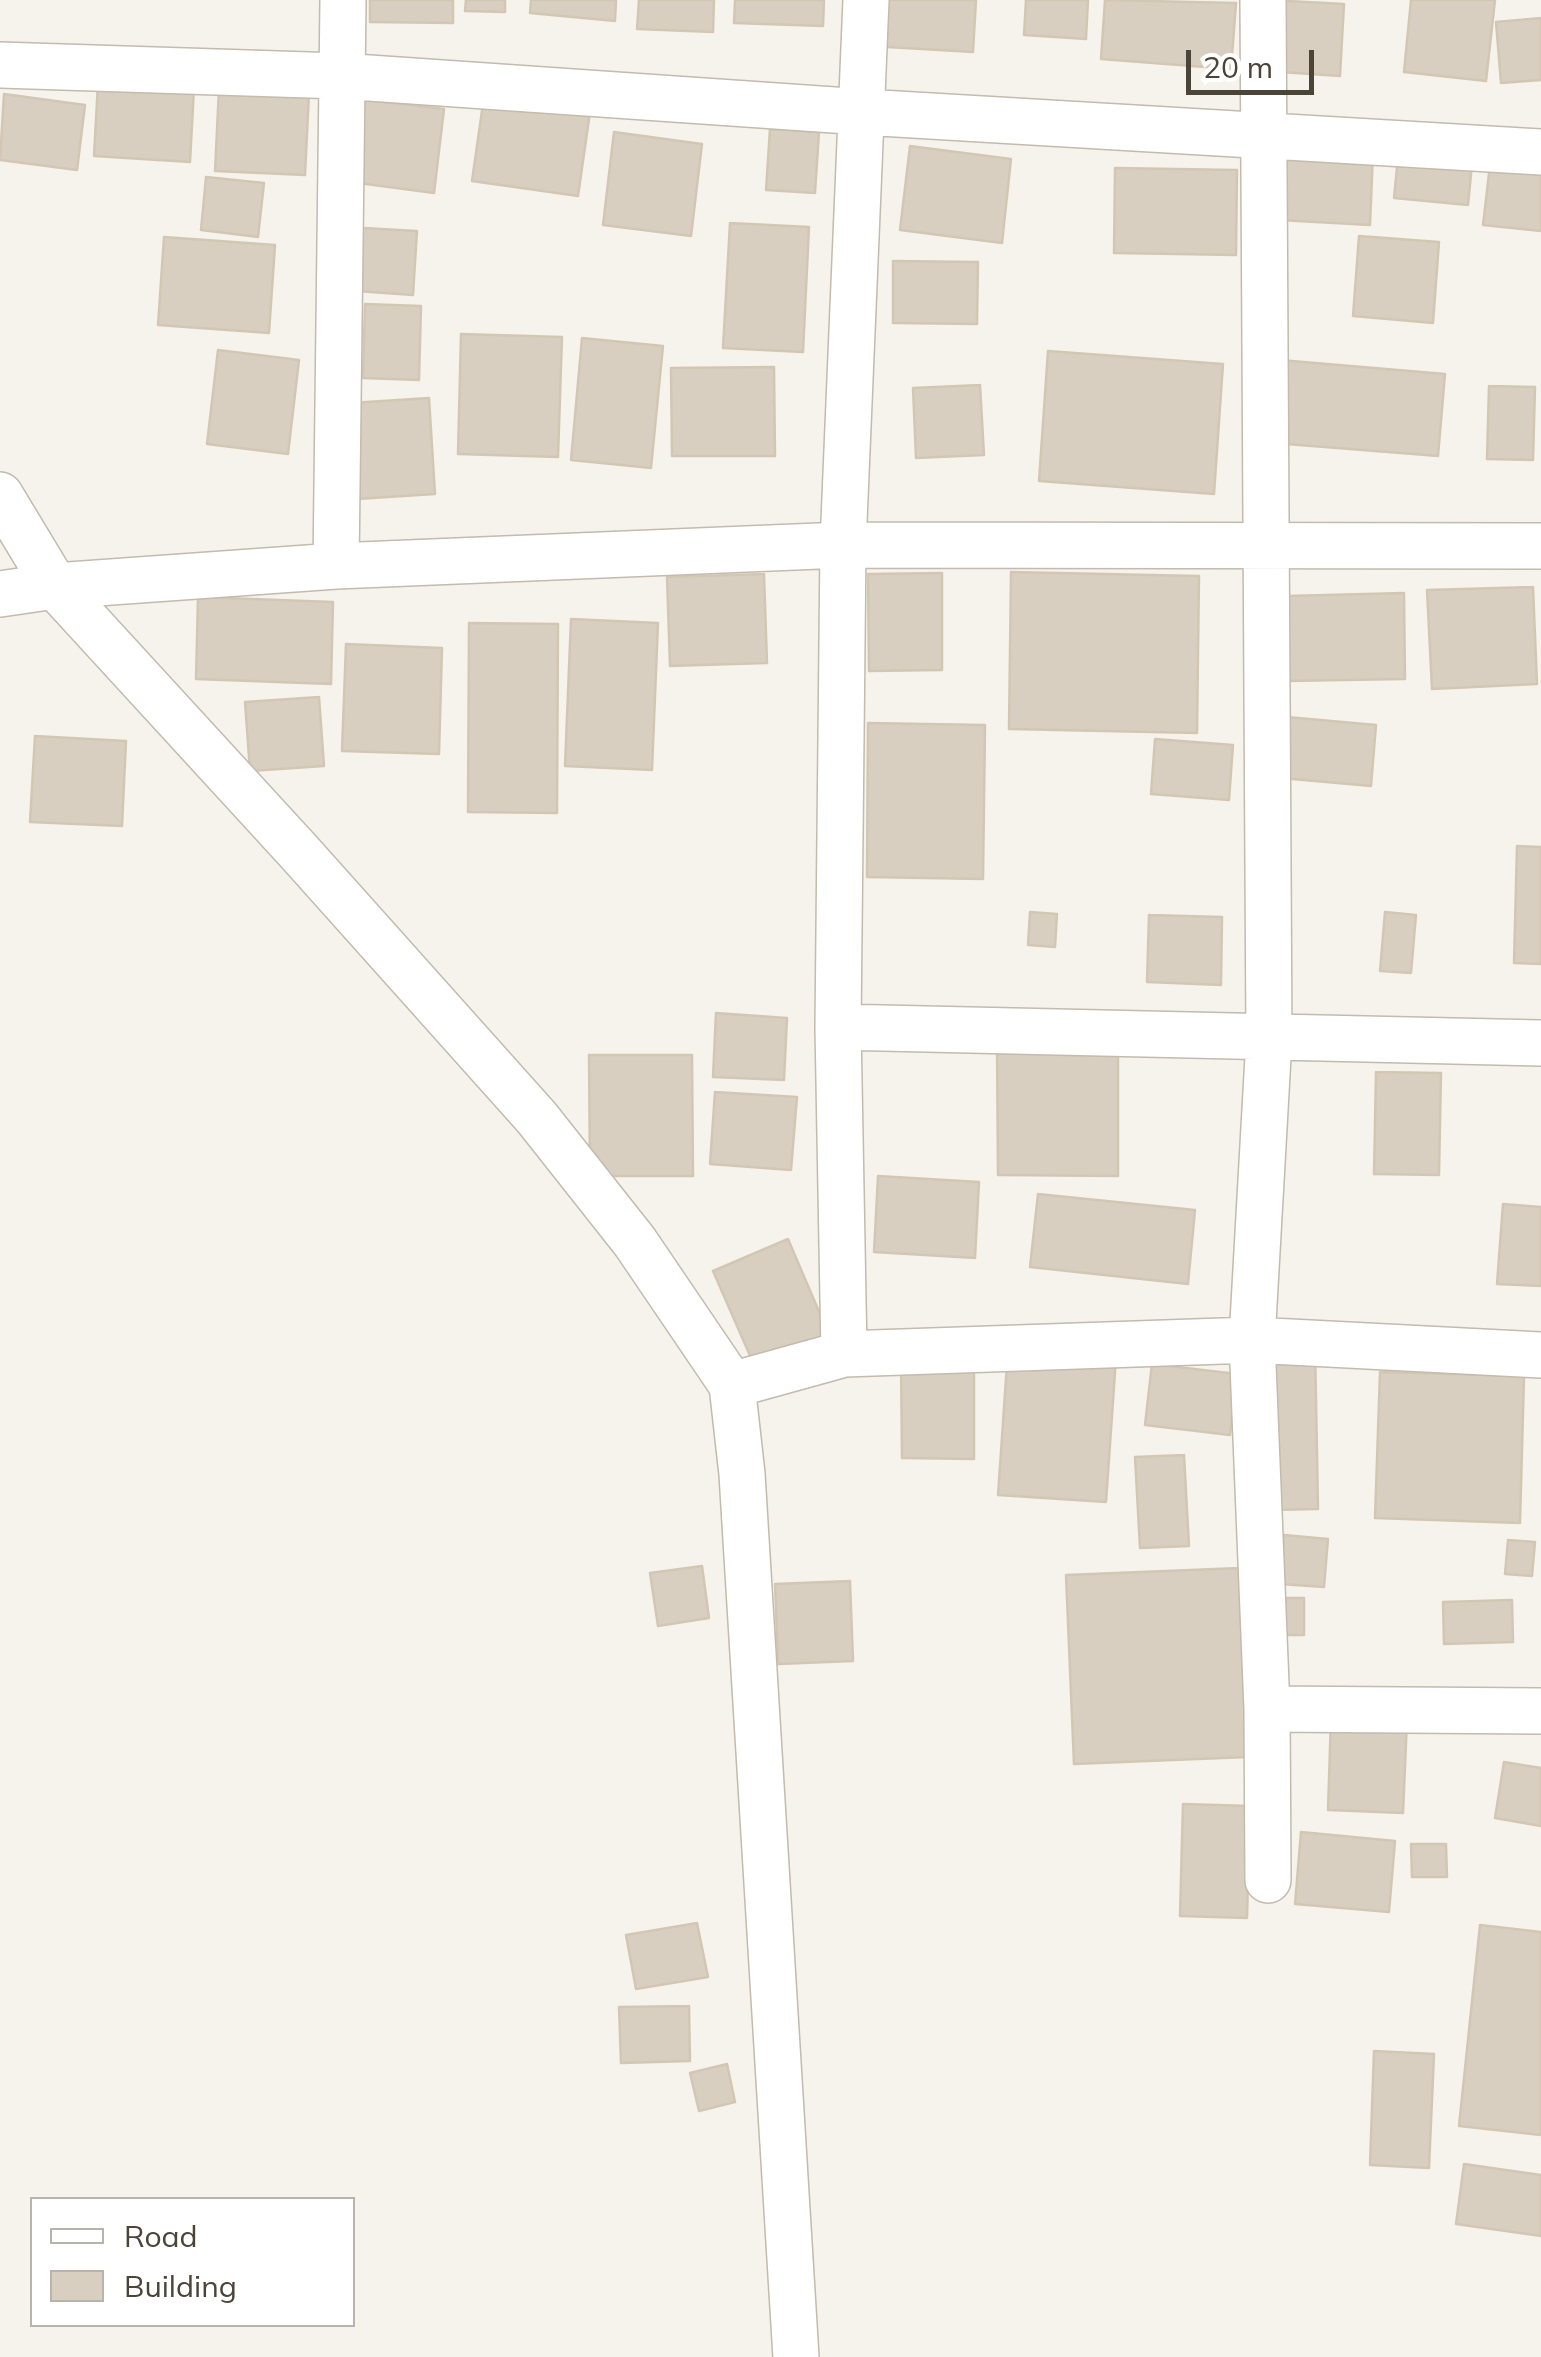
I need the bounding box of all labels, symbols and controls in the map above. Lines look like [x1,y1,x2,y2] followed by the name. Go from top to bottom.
[1191,30,1318,92] scale bar
[1203,48,1273,86] text: 20 m
[30,2197,355,2327] legend
[124,2217,198,2255] text: Road
[124,2267,237,2305] text: Building

